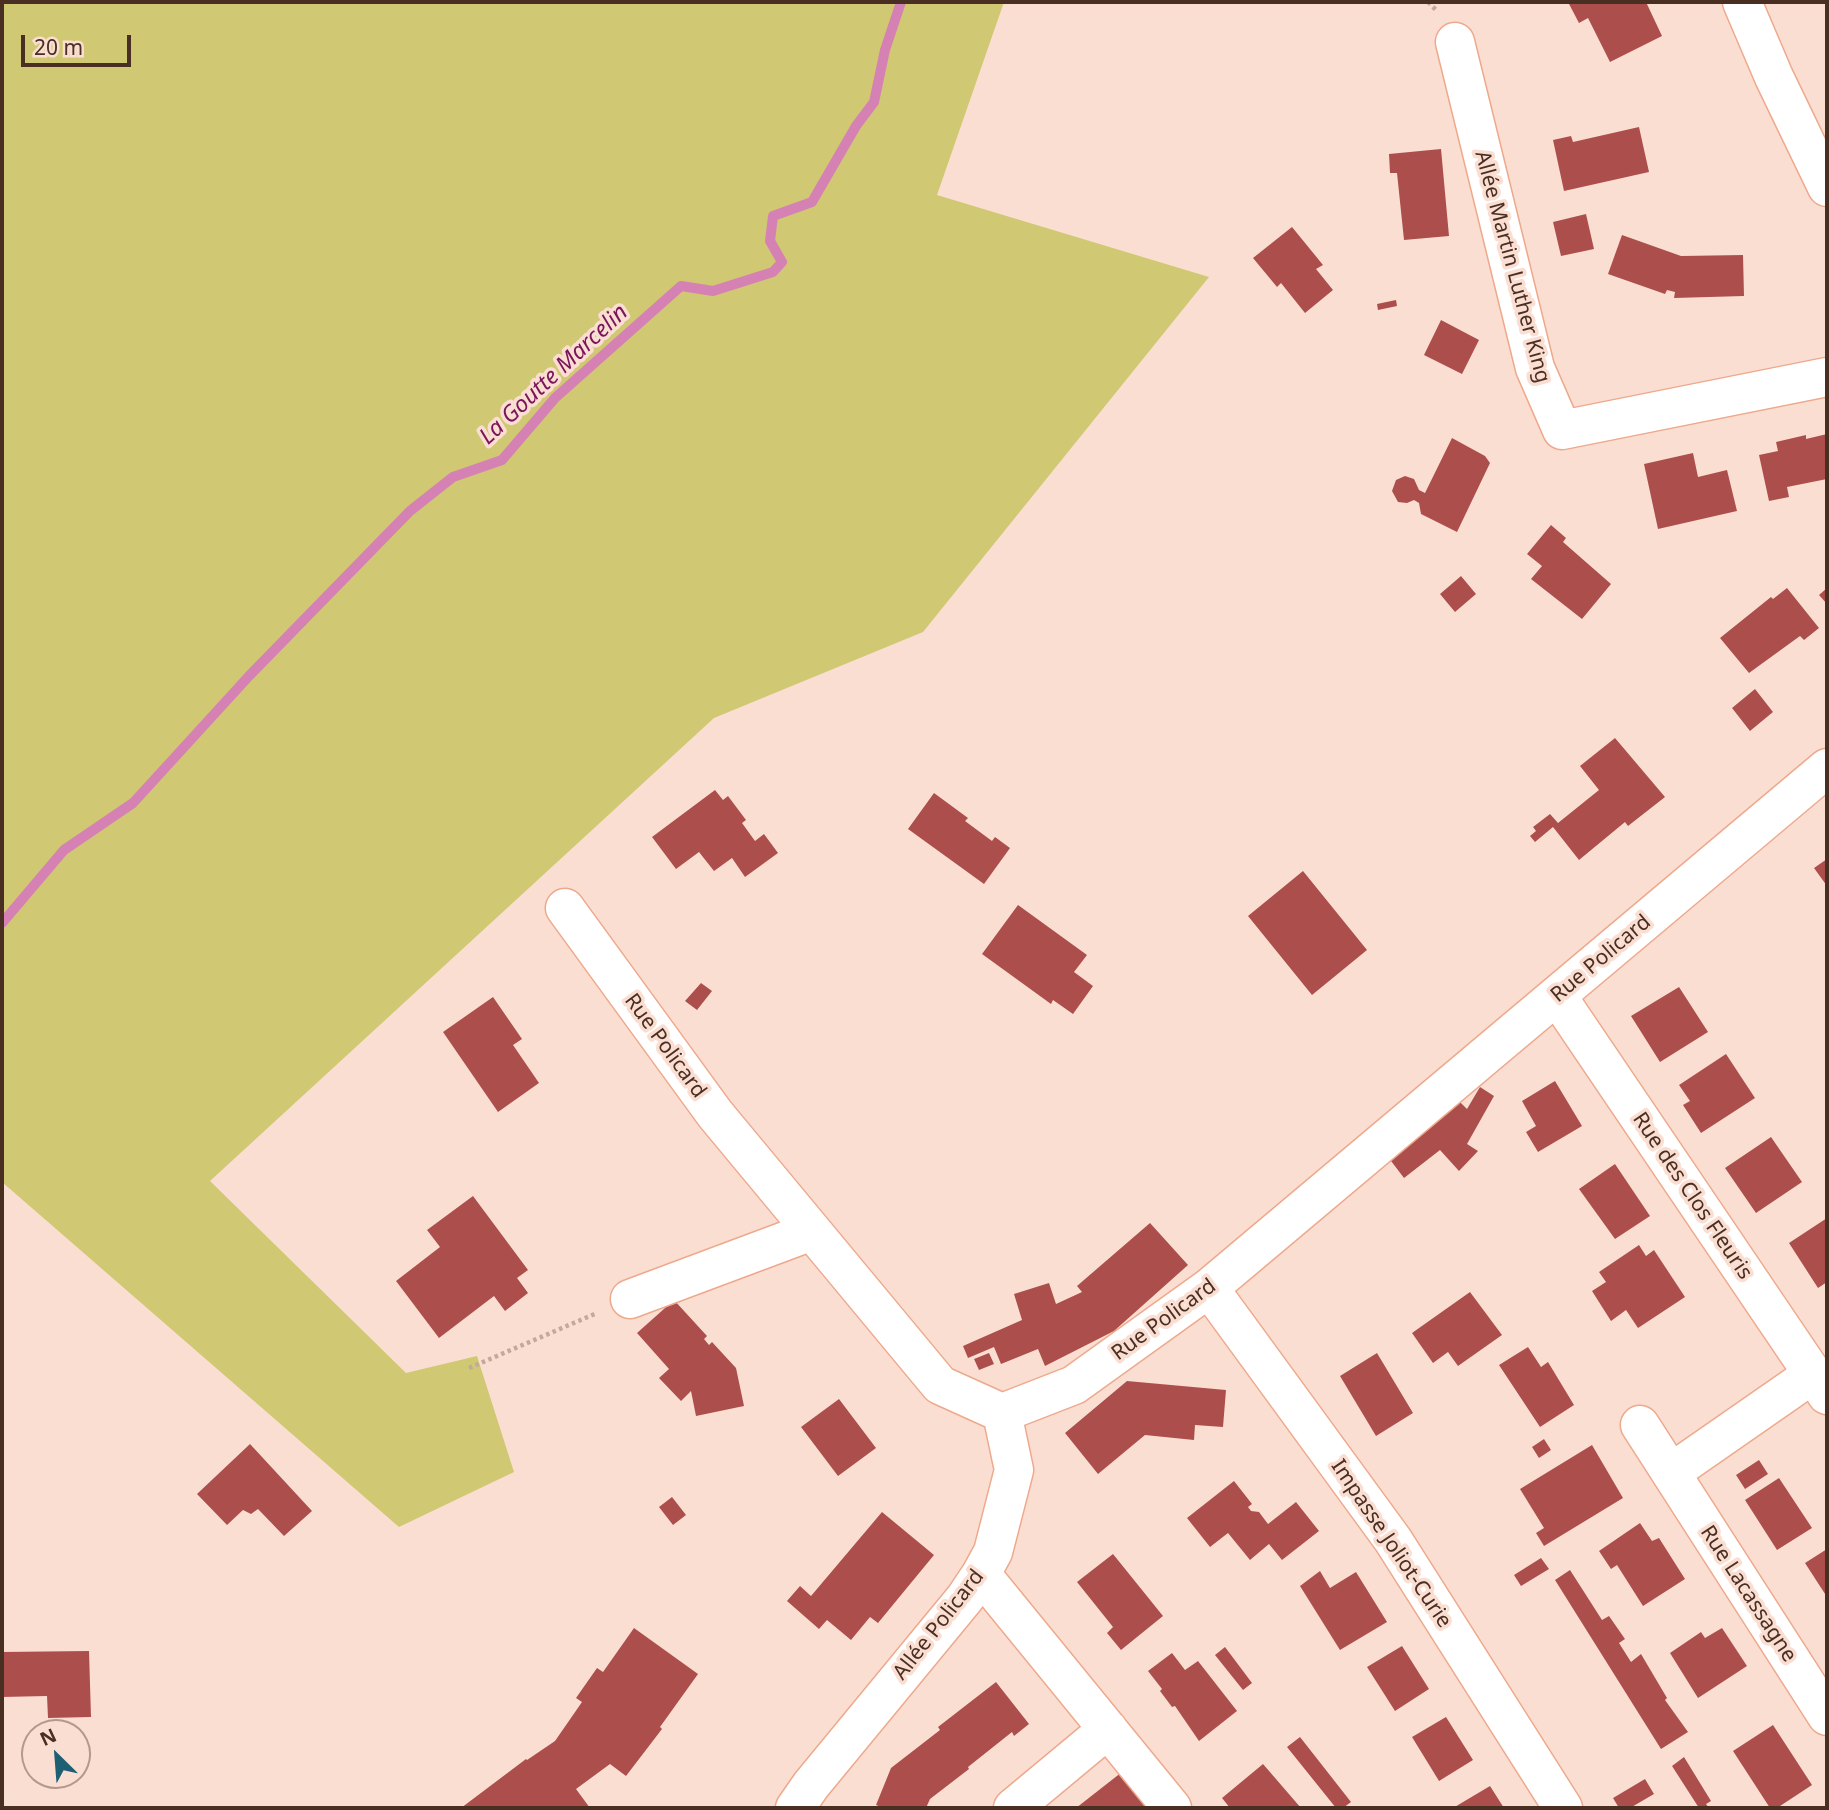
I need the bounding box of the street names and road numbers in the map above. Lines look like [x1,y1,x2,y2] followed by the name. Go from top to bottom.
[1469,148,1555,386] street label: Allée Martin Luther King
[1546,910,1656,1008] street label: Rue Policard
[619,989,711,1103] street label: Rue Policard
[1627,1108,1757,1284] street label: Rue des Clos Fleuris
[1107,1274,1221,1366] street label: Rue Policard
[1325,1455,1457,1633] street label: Impasse Joliot-Curie
[1695,1521,1801,1667] street label: Rue Lacassagne
[888,1565,990,1685] street label: Allée Policard

